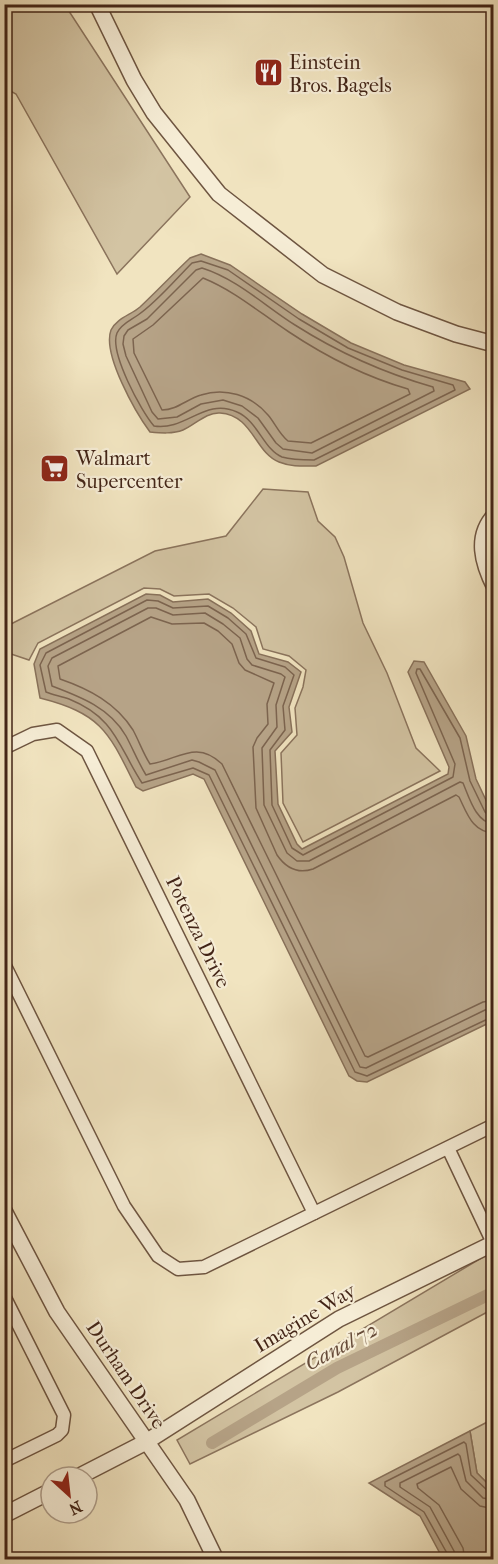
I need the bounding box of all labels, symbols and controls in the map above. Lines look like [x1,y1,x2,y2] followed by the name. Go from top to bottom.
[289,51,392,97] place label: Einstein Bros. Bagels
[252,57,284,89] restaurant icon: Einstein Bros. Bagels
[75,447,183,493] place label: Walmart Supercenter
[39,453,71,485] supermarket icon: Walmart Supercenter
[161,872,235,992] street label: Potenza Drive
[250,1278,361,1357] street label: Imagine Way
[81,1317,171,1433] street label: Durham Drive
[301,1317,382,1375] water label: Canal 72
[39,1465,99,1525] north arrow
[65,1497,85,1520] text: N

